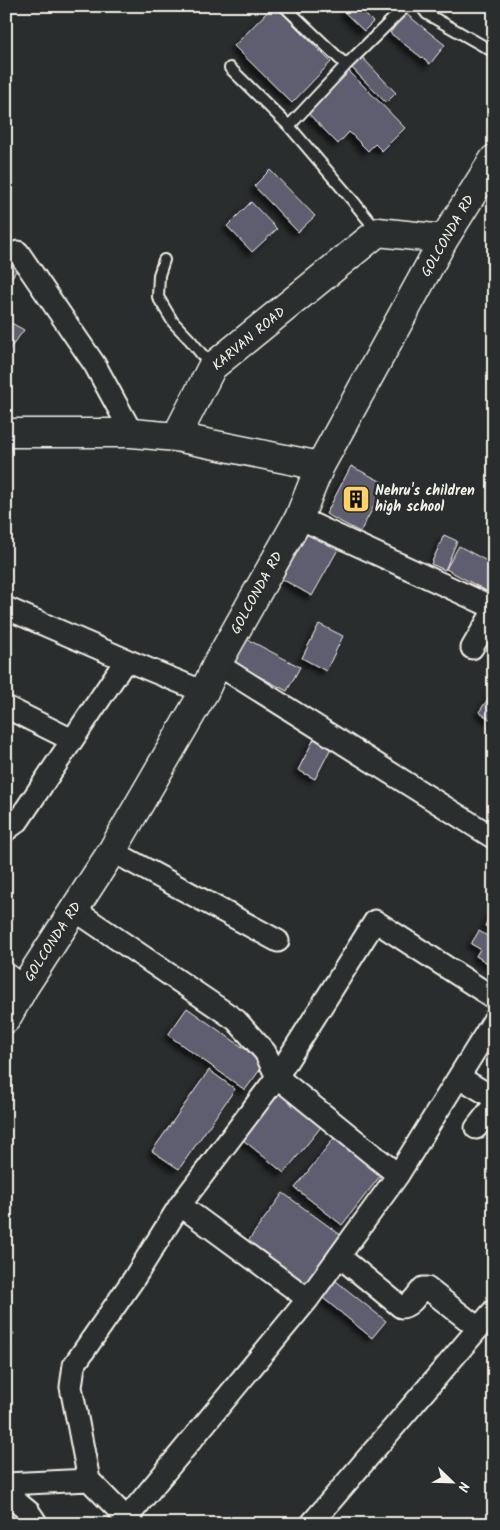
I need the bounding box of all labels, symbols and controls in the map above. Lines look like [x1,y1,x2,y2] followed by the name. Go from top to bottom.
[416,191,480,281] street label: GOLCONDA RD
[207,302,291,376] street label: KARVAN ROAD
[375,480,475,518] place label: Nehru's children high school
[341,484,371,514] building icon: Nehru's children high school
[225,548,289,638] street label: GOLCONDA RD
[19,898,87,986] street label: GOLCONDA RD
[428,1458,478,1508] north arrow
[451,1478,475,1495] text: N

